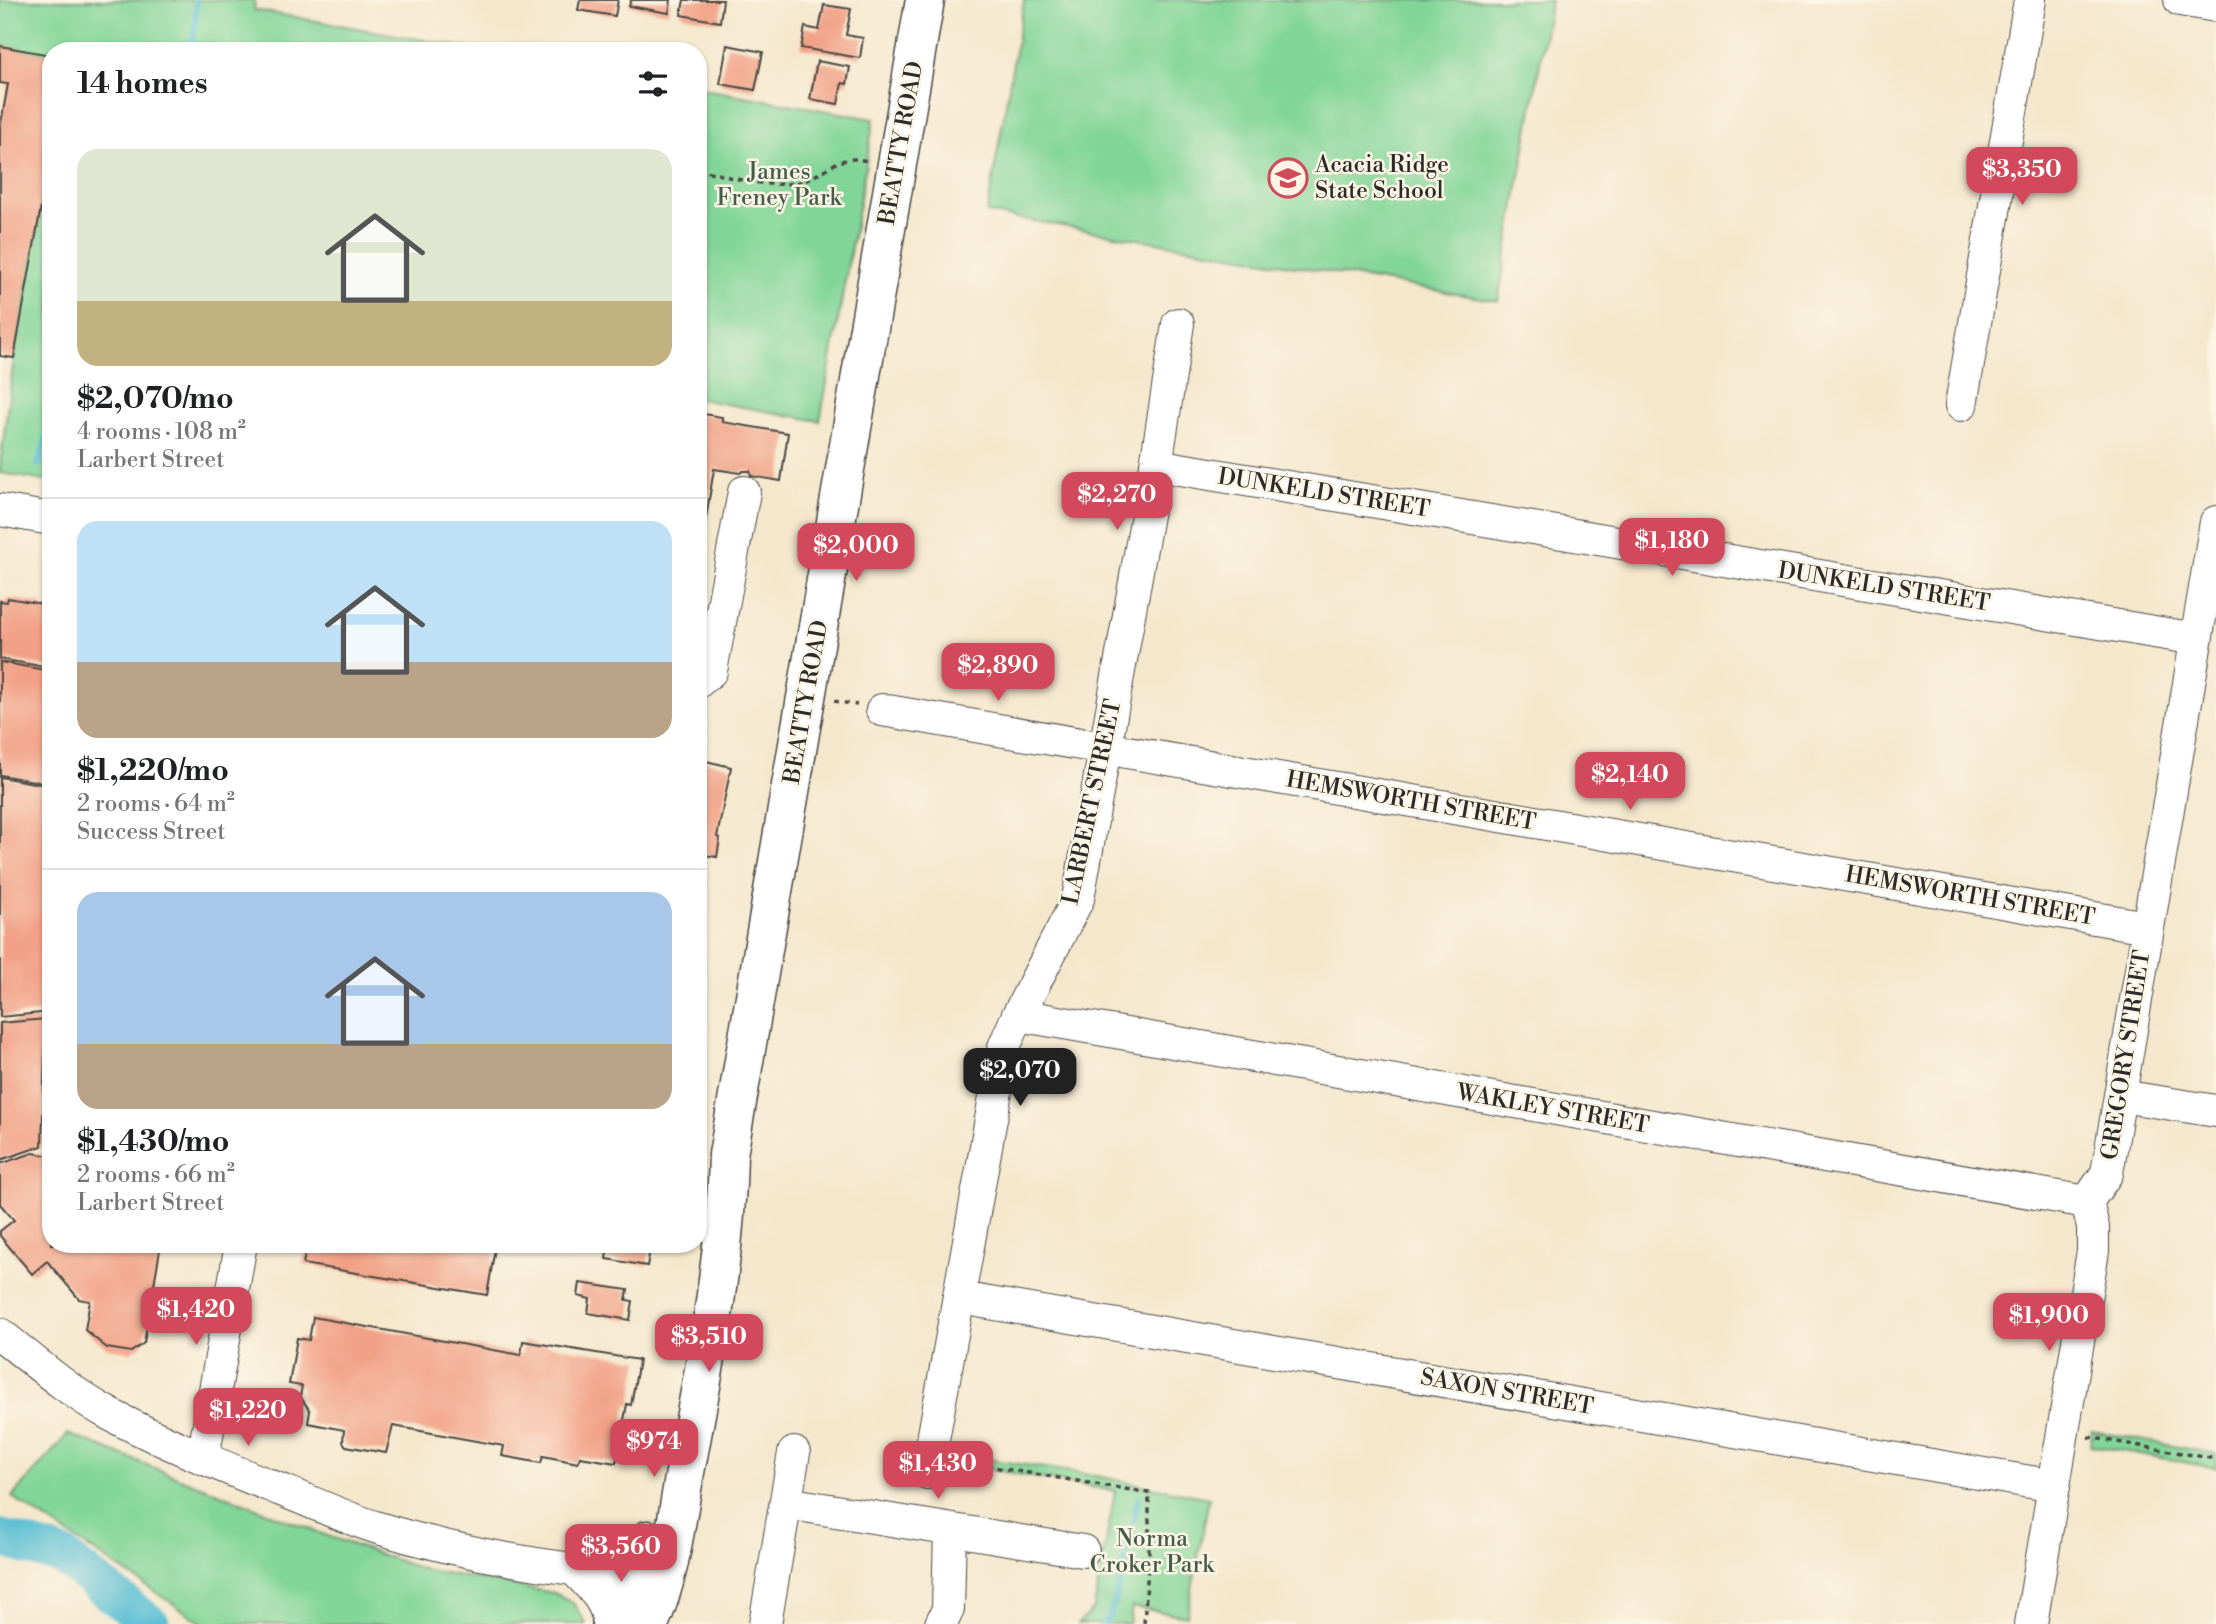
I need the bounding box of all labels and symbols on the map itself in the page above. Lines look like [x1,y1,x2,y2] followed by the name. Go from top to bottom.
[873,59,929,228] street label: BEATTY ROAD
[1965,148,2079,207] pin: $3,350
[1314,151,1449,205] place label: Acacia Ridge State School
[1267,157,1309,199] school or university icon: Acacia Ridge State School
[716,158,843,212] park label: James Freney Park
[1216,462,1432,524] street label: DUNKELD STREET
[1060,472,1174,532] pin: $2,270
[1615,518,1729,578] pin: $1,180
[799,524,913,583] pin: $2,000
[1776,556,1992,618] street label: DUNKELD STREET
[778,618,834,787] street label: BEATTY ROAD
[941,644,1055,703] pin: $2,890
[1057,697,1127,907] street label: LARBERT STREET
[1573,752,1687,812] pin: $2,140
[1284,765,1538,837] street label: HEMSWORTH STREET
[1843,860,2097,932] street label: HEMSWORTH STREET
[2096,948,2156,1162] street label: GREGORY STREET
[963,1048,1077,1108] pin: $2,070
[1454,1078,1651,1140] street label: WAKLEY STREET
[139,1288,253,1347] pin: $1,420
[1992,1294,2106,1353] pin: $1,900
[652,1314,766,1374] pin: $3,510
[1418,1363,1596,1421] street label: SAXON STREET
[191,1388,305,1448] pin: $1,220
[613,1420,695,1479] pin: $974
[881,1442,995,1501] pin: $1,430
[564,1524,678,1584] pin: $3,560
[1090,1525,1215,1579] park label: Norma Croker Park

